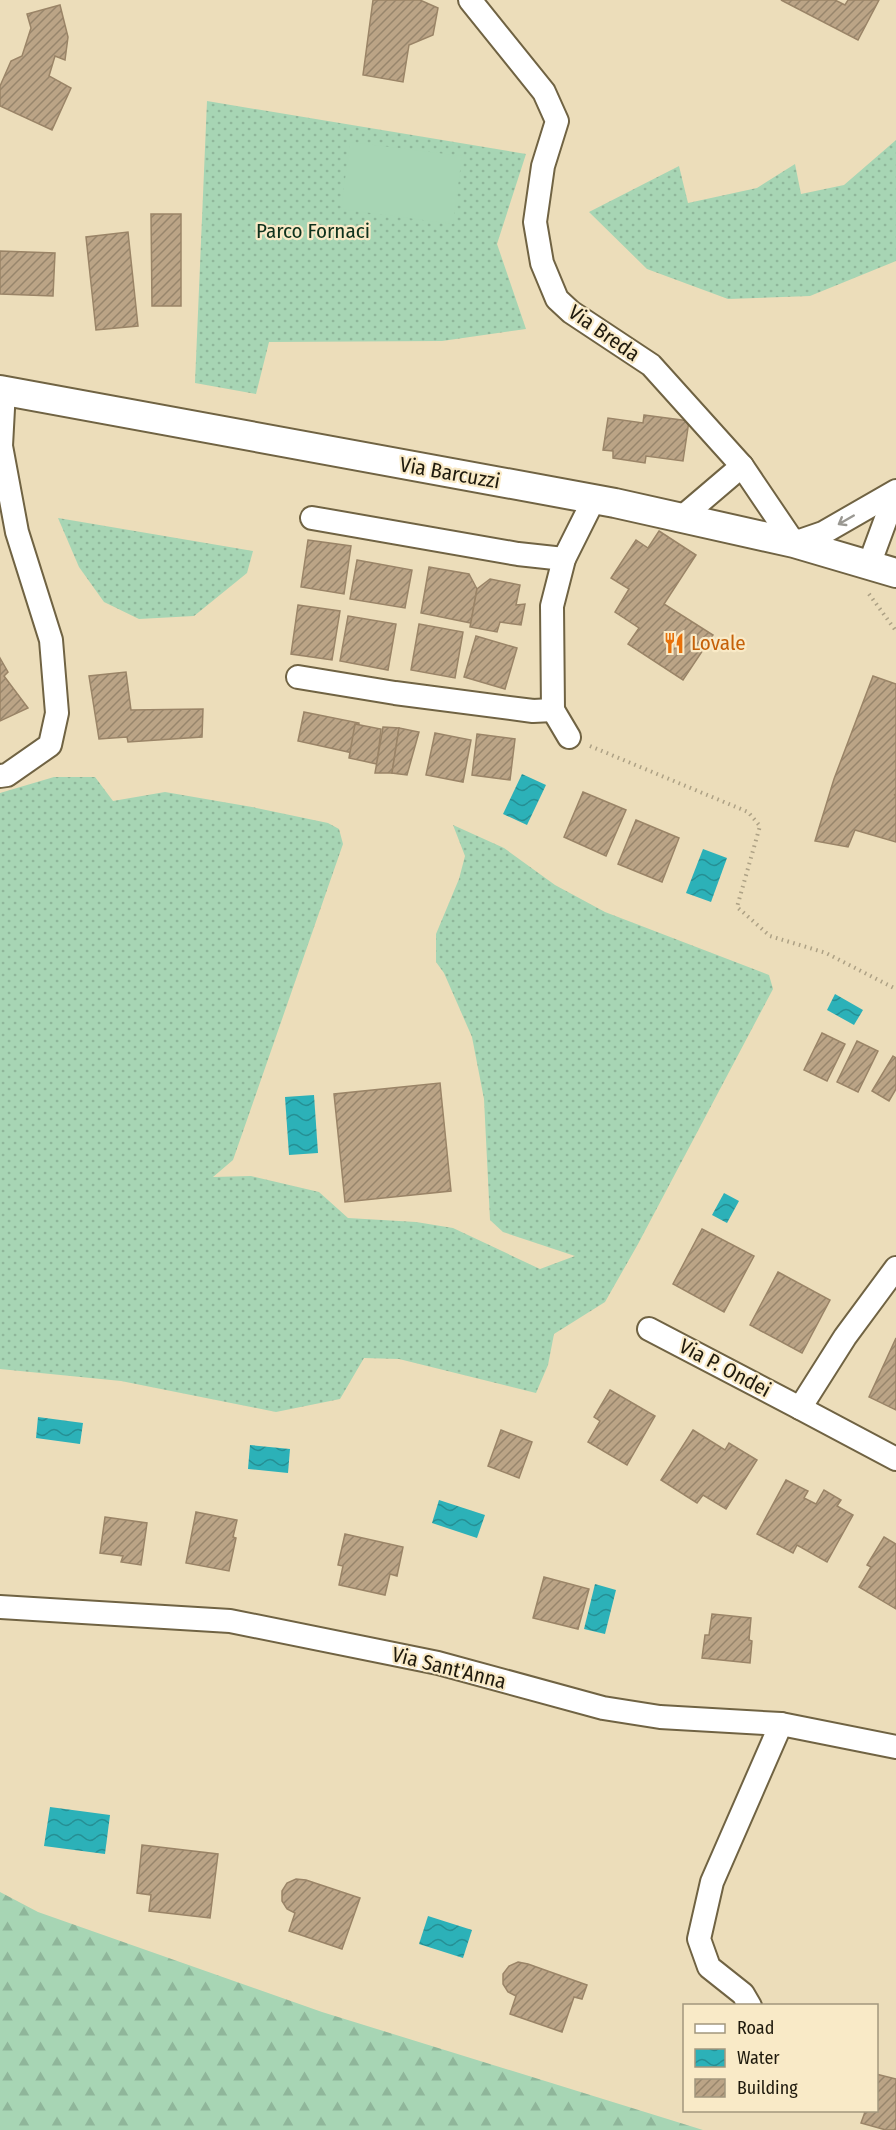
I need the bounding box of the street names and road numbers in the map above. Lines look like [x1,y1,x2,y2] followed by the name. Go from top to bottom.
[563,299,645,367] street label: Via Breda
[398,451,502,495] street label: Via Barcuzzi
[675,1333,775,1403] street label: Via P. Ondei
[389,1641,509,1695] street label: Via Sant'Anna

